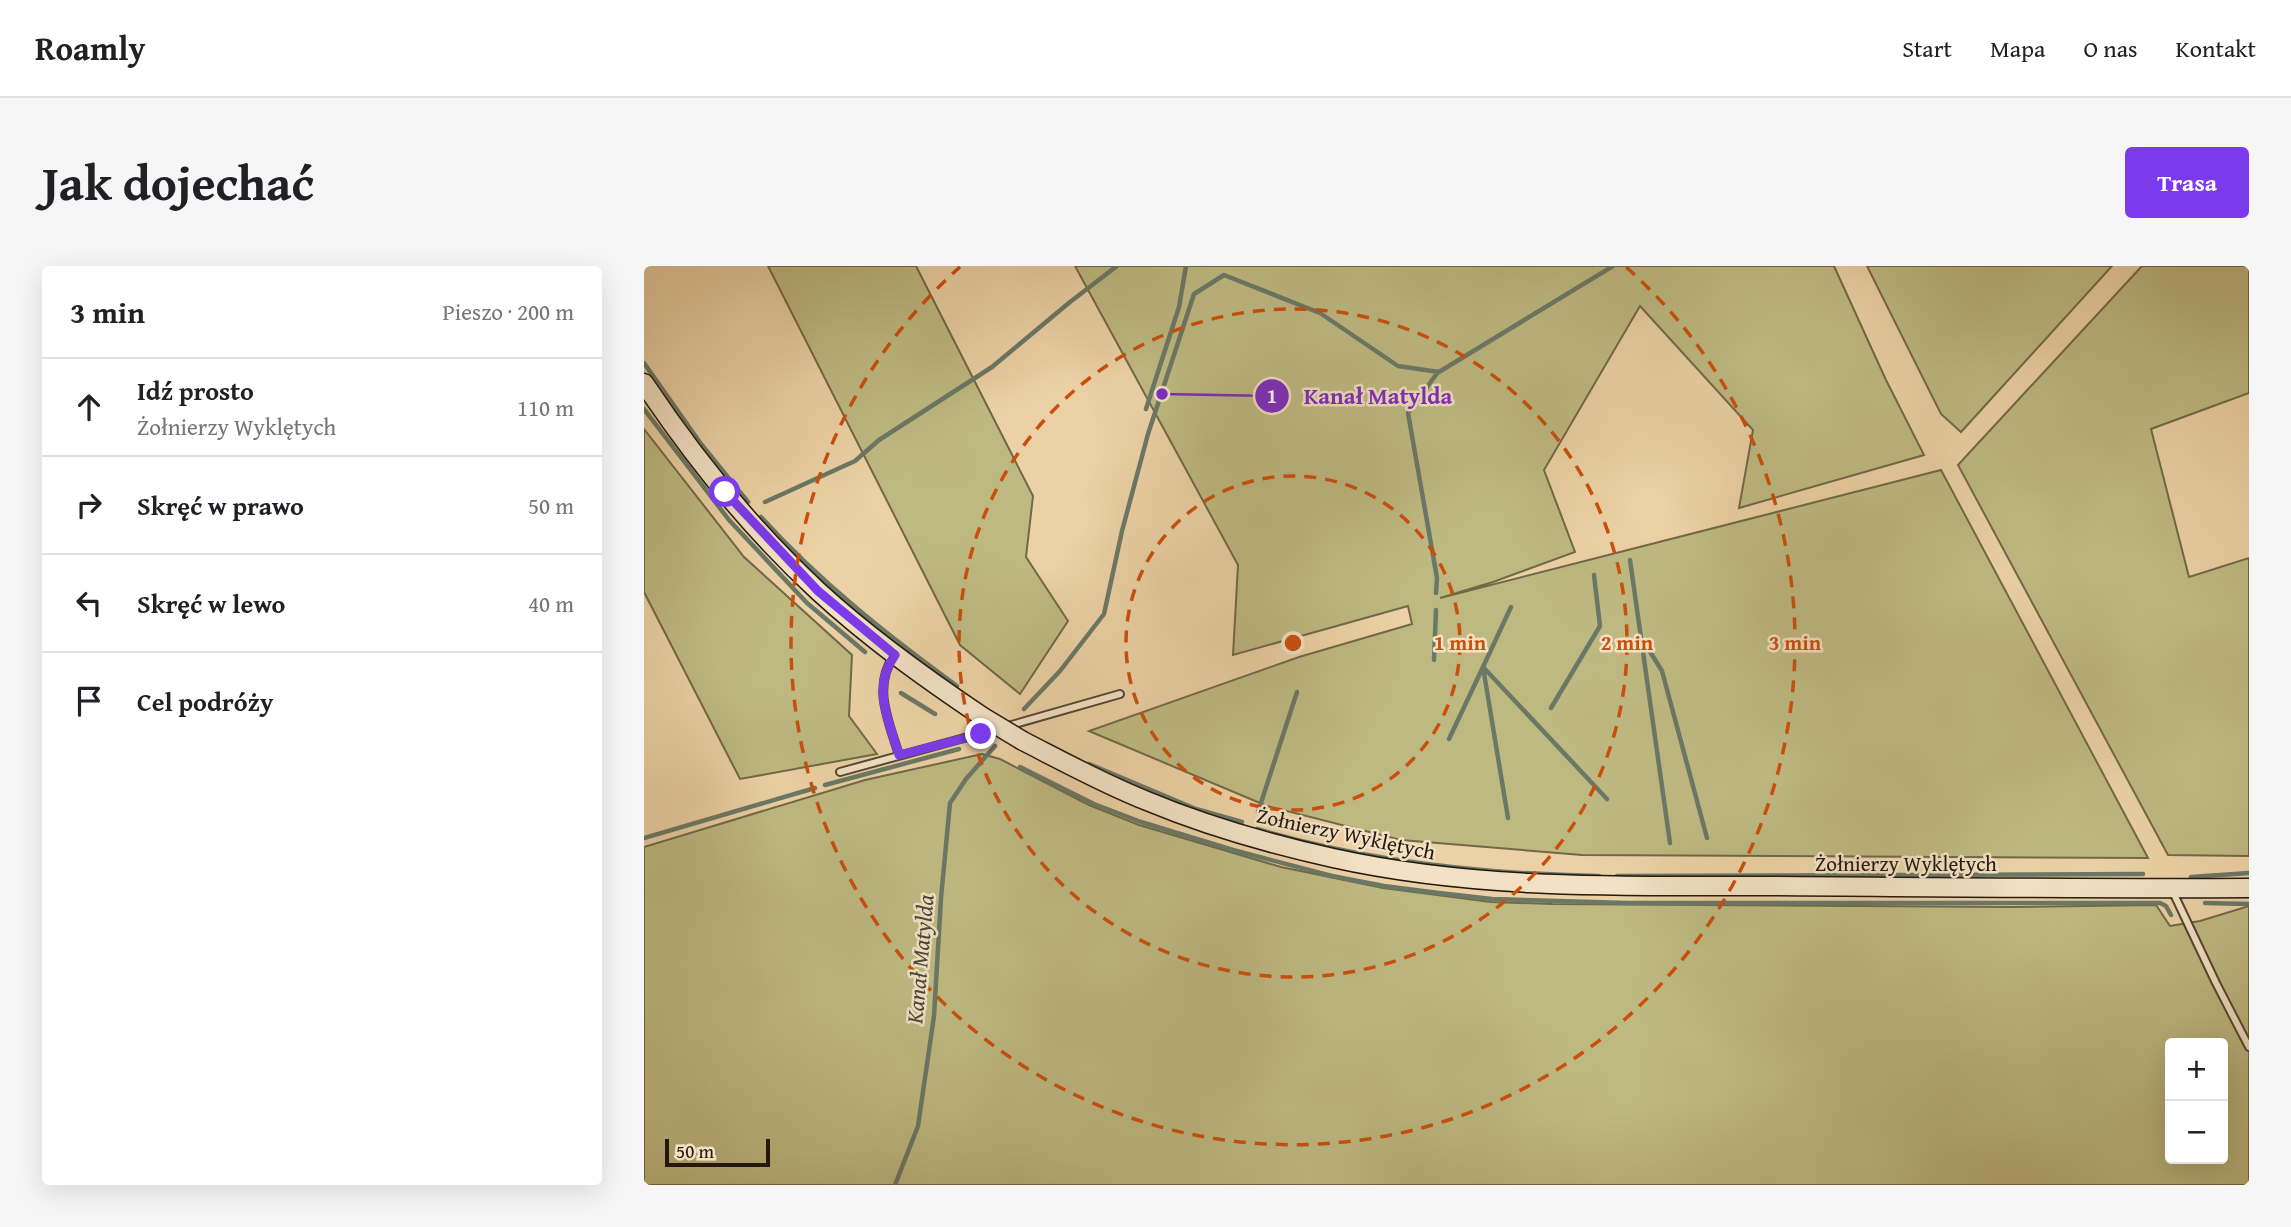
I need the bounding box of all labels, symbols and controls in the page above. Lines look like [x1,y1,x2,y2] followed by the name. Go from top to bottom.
[35,24,145,72] text: Roamly
[1902,31,1952,66] text: Start
[1990,31,2045,66] text: Mapa
[2083,31,2138,66] text: O nas
[2176,31,2256,66] text: Kontakt
[42,146,314,218] text: Jak dojechać
[2125,147,2249,218] button: Trasa
[70,290,145,334] text: 3 min
[442,295,574,328] text: Pieszo · 200 m
[137,371,254,410] text: Idź prosto
[1255,374,1466,418] callout: Kanał Matylda
[1304,379,1452,412] text: Kanał Matylda
[1267,380,1277,411] text: 1
[70,388,108,426] icon: ahead
[517,391,574,424] text: 110 m
[137,410,336,443] text: Żołnierzy Wyklętych
[709,476,740,507] route start
[70,486,108,524] icon: right
[137,486,304,525] text: Skręć w prawo
[528,489,574,522] text: 50 m
[70,584,108,622] icon: left
[137,584,285,623] text: Skręć w lewo
[528,587,574,620] text: 40 m
[1434,627,1487,658] text: 1 min
[1601,627,1654,658] text: 2 min
[1769,627,1822,658] text: 3 min
[1281,631,1305,655] centre of rings
[70,682,108,720] icon: arrive
[137,682,273,721] text: Cel podróży
[965,718,996,749] route end
[1254,799,1438,868] street label: Żołnierzy Wyklętych
[1815,848,1997,879] street label: Żołnierzy Wyklętych
[897,893,942,1026] water label: Kanał Matylda
[2165,1038,2228,1164] map controls
[2165,1038,2228,1101] button: +
[2165,1101,2228,1164] button: −
[665,1136,770,1168] scale bar
[676,1137,714,1165] text: 50 m

